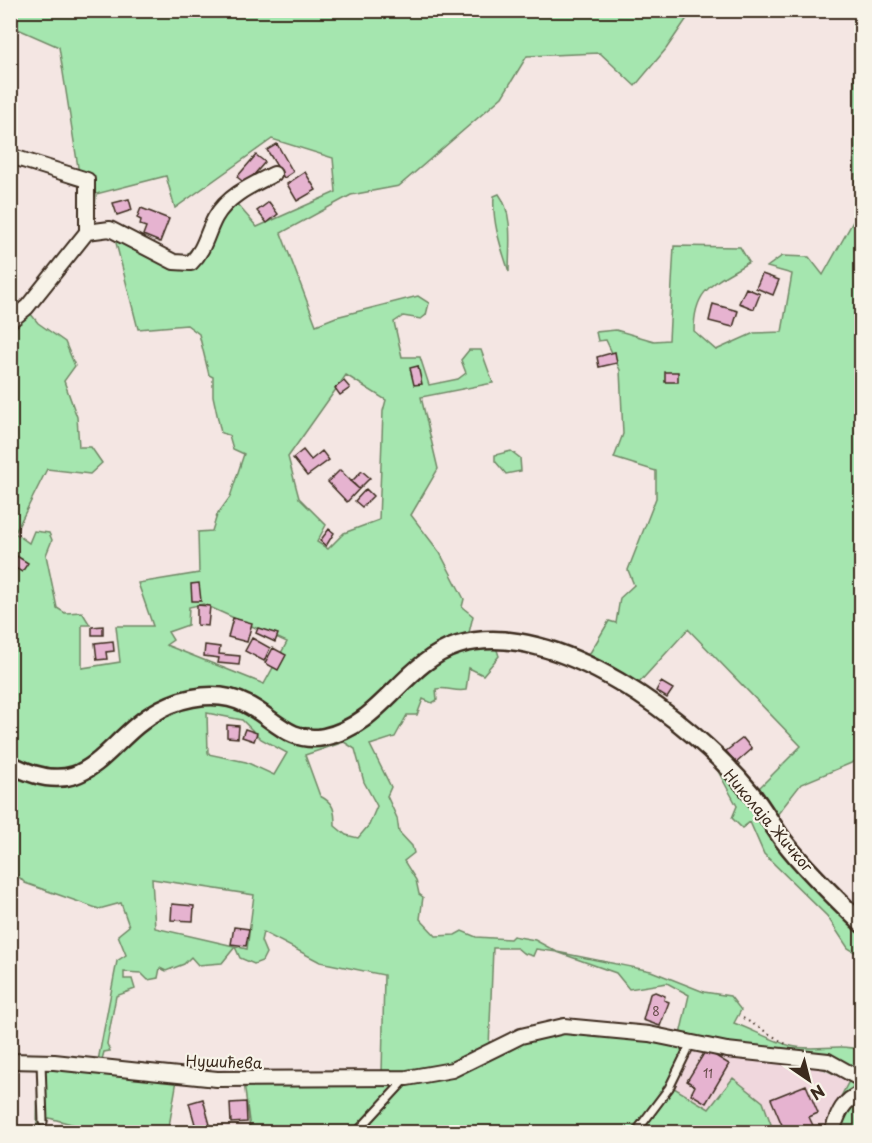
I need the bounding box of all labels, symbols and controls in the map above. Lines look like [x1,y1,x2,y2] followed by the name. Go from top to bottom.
[719,763,819,877] street label: Николаја Жичког
[652,1002,660,1020] house number: 8
[185,1048,263,1074] street label: Нушићева
[779,1050,839,1110] north arrow
[703,1064,713,1082] house number: 11
[806,1080,830,1107] text: N

